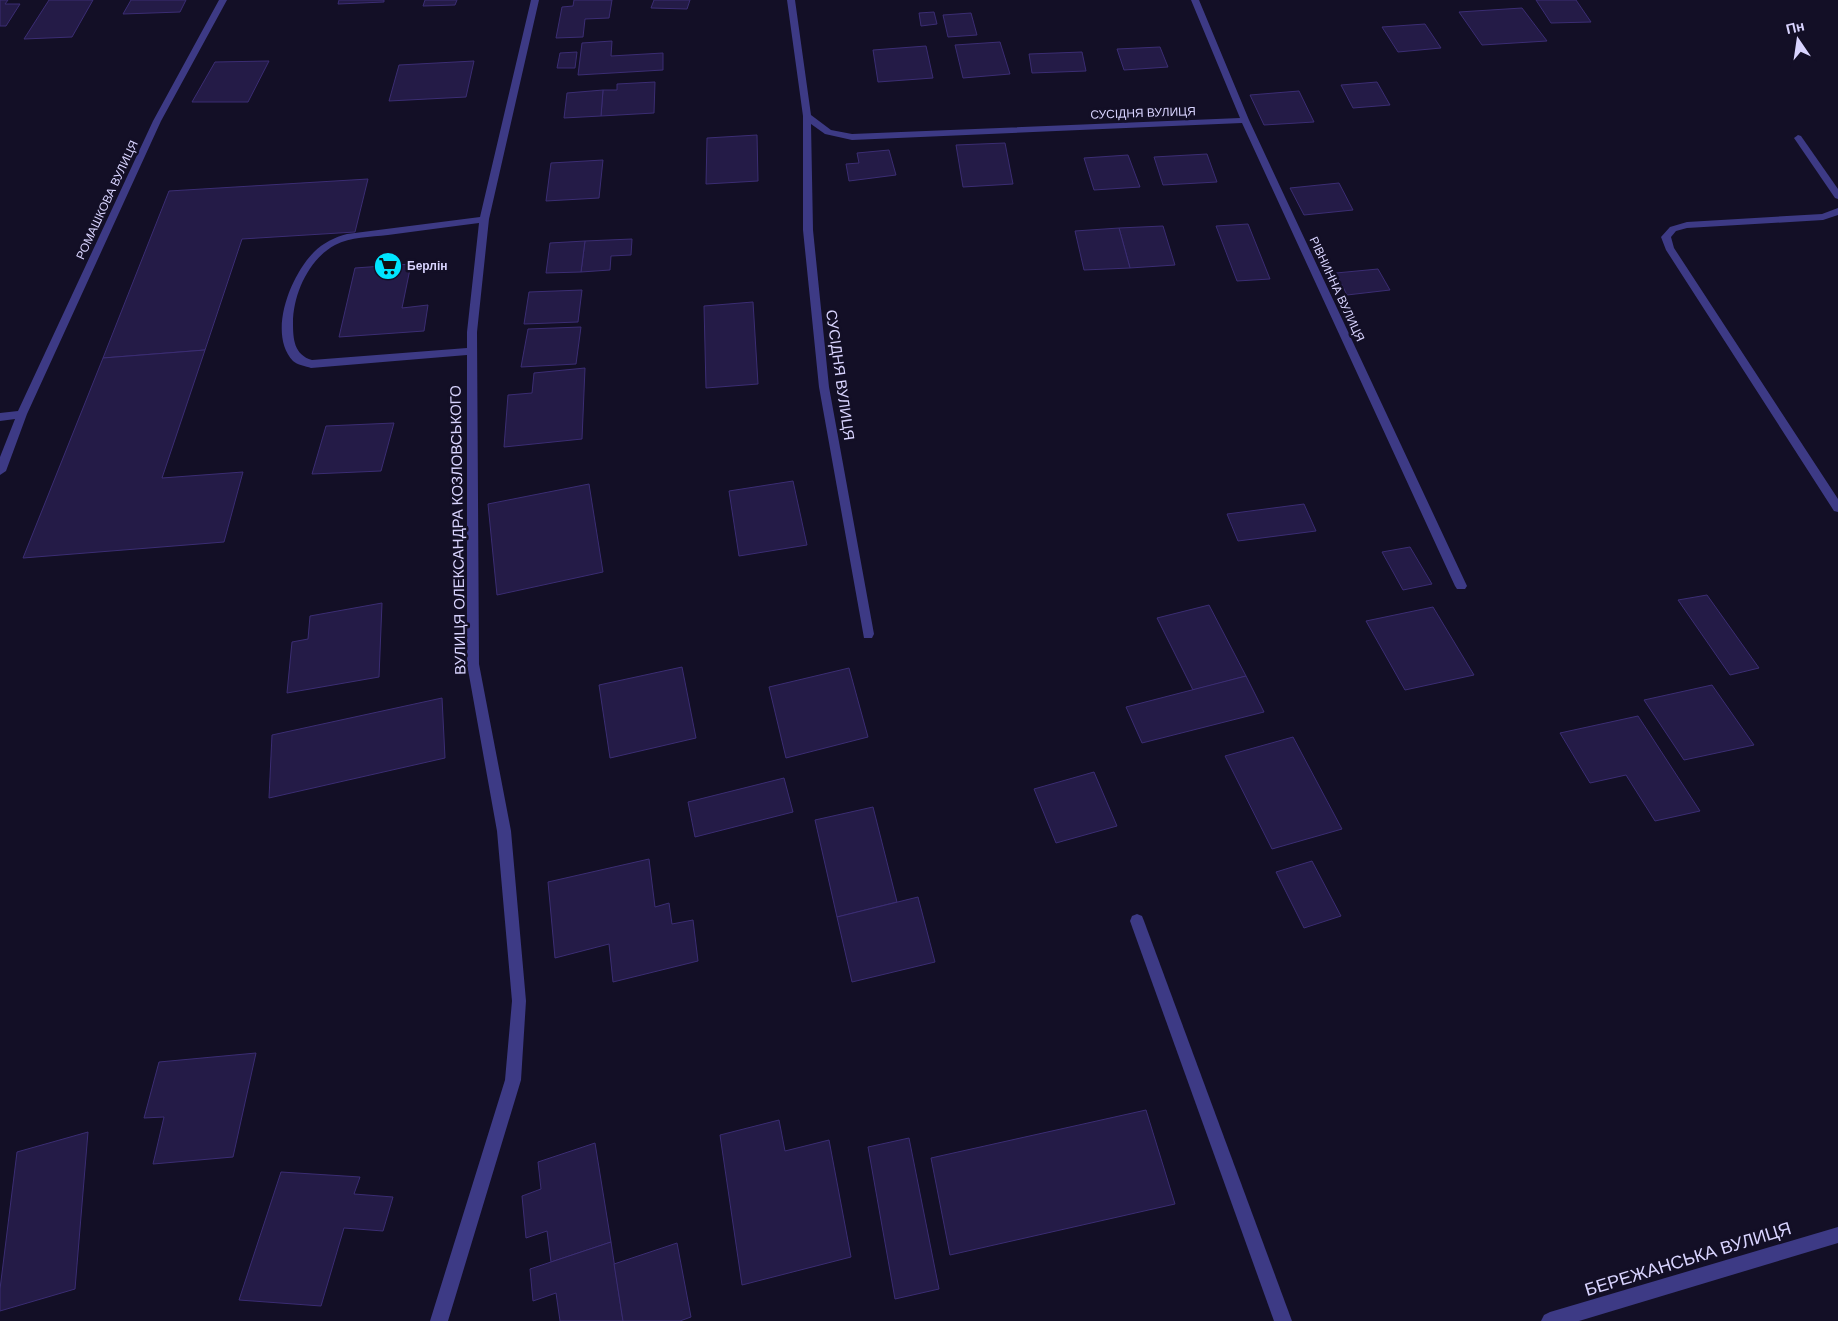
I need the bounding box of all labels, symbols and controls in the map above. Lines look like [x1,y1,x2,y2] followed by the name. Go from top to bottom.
[1773,15,1823,65] north arrow
[1784,16,1806,38] text: Пн
[1090,103,1196,123] street label: СУСІДНЯ ВУЛИЦЯ
[72,138,142,262] street label: РОМАШКОВА ВУЛИЦЯ
[1306,234,1368,344] street label: РІВНИННА ВУЛИЦЯ
[373,251,403,281] supermarket icon: Берлін
[407,258,448,274] place label: Берлін
[821,308,859,442] street label: СУСІДНЯ ВУЛИЦЯ
[445,385,471,675] street label: ВУЛИЦЯ ОЛЕКСАНДРА КОЗЛОВСЬКОГО
[1582,1216,1794,1302] street label: БЕРЕЖАНСЬКА ВУЛИЦЯ

